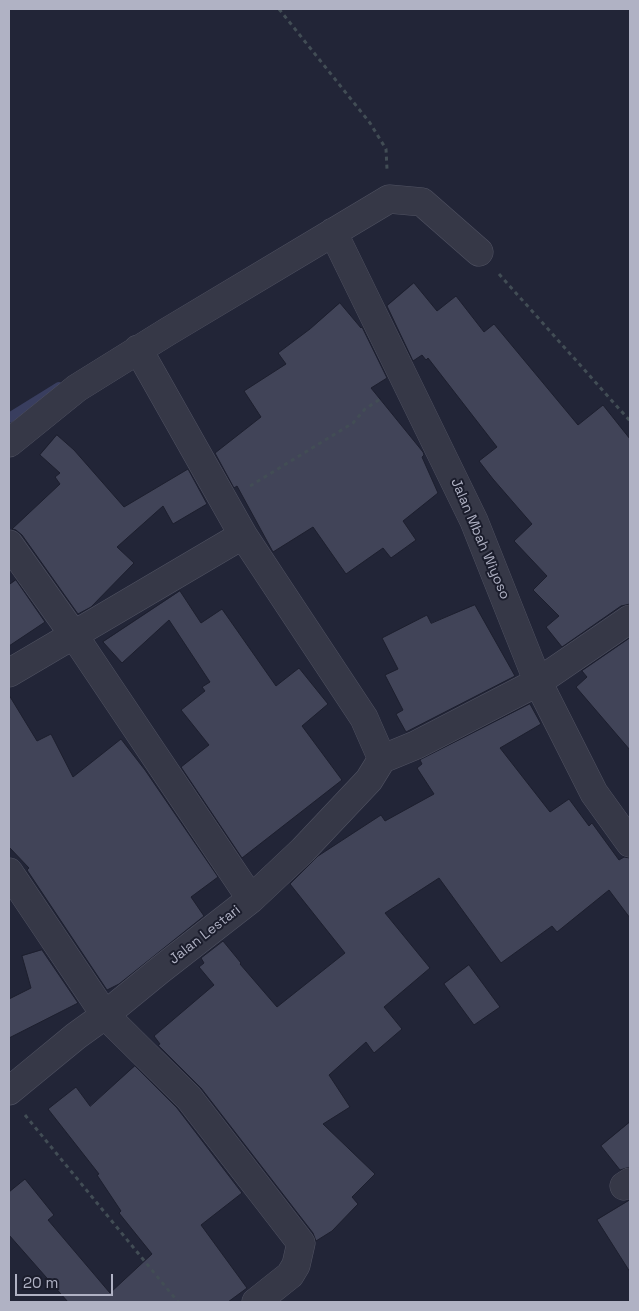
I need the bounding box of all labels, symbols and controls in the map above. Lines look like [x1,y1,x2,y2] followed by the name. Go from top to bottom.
[447,476,513,602] street label: Jalan Mbah Wiyoso
[166,902,244,968] street label: Jalan Lestari
[18,1264,115,1296] scale bar
[23,1273,58,1292] text: 20 m

